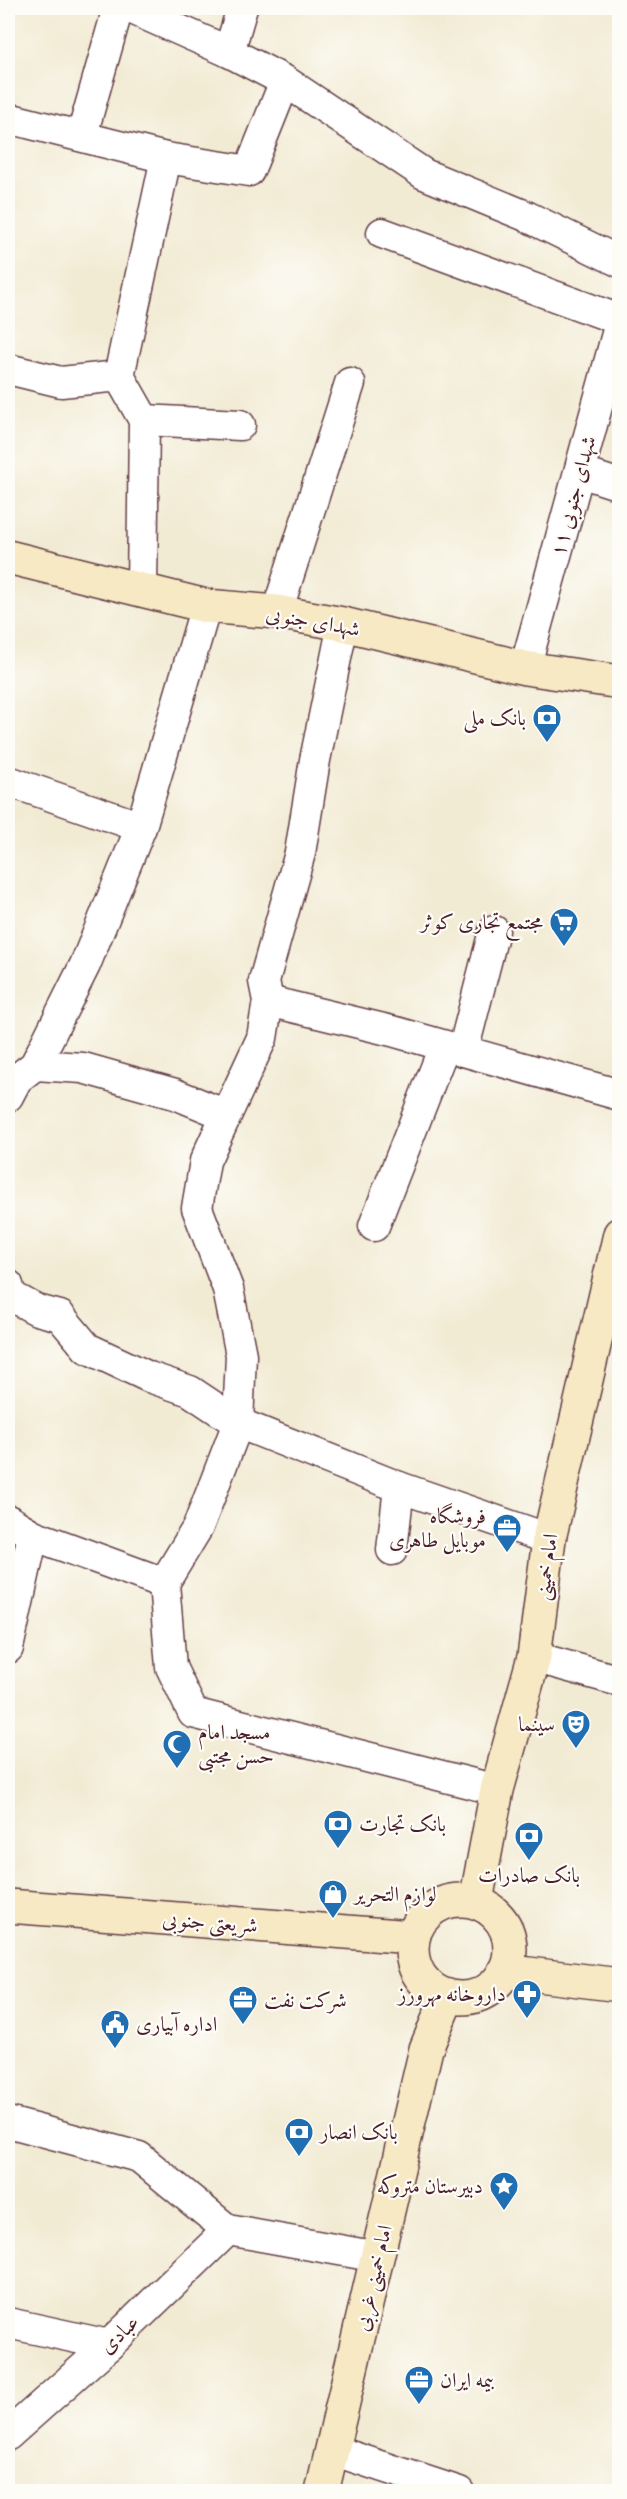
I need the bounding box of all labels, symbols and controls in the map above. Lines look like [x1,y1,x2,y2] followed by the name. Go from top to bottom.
[544,433,604,560] street label: ۱۱ شهدای جنوبی
[264,600,362,645] street label: شهدای جنوبی
[531,702,563,744] bank icon: بانک ملی
[463,705,526,734] place label: بانک ملی
[548,906,580,948] supermarket icon: مجتمع تجاری کوثر
[418,909,543,941] place label: مجتمع تجاری کوثر
[389,1503,486,1556] place label: فروشگاه موبایل طاهری
[491,1512,523,1554] office icon: فروشگاه موبایل طاهری
[528,1532,568,1603] street label: امام خمینی
[560,1708,592,1750] theatre icon: سینما
[518,1711,555,1740] place label: سینما
[198,1719,274,1773] place label: مسجد امام حسن مجتبی
[161,1728,193,1770] mosque icon: مسجد امام حسن مجتبی
[322,1808,354,1850] bank icon: بانک تجارت
[359,1811,446,1840] place label: بانک تجارت
[513,1820,545,1862] bank icon: بانک صادرات
[478,1862,580,1891] place label: بانک صادرات
[317,1878,349,1920] shop icon: لوازم التحریر
[352,1881,437,1912] place label: لوازم التحریر
[161,1906,259,1941] street label: شریعتی جنوبی
[511,1978,543,2020] pharmacy icon: داروخانه مهرورز
[396,1981,506,2010] place label: داروخانه مهرورز
[227,1984,259,2026] office icon: شرکت نفت
[264,1987,347,2016] place label: شرکت نفت
[99,2008,131,2050] public building icon: اداره آبیاری
[136,2011,217,2040] place label: اداره آبیاری
[283,2116,315,2158] bank icon: بانک انصار
[318,2119,398,2148] place label: بانک انصار
[488,2170,520,2212] place icon: دبیرستان متروکه
[377,2173,483,2202] place label: دبیرستان متروکه
[348,2222,403,2335] street label: امام خمینی غربی
[94,2309,147,2361] street label: عبادی
[403,2364,435,2406] office icon: بیمه ایران
[440,2367,495,2396] place label: بیمه ایران

